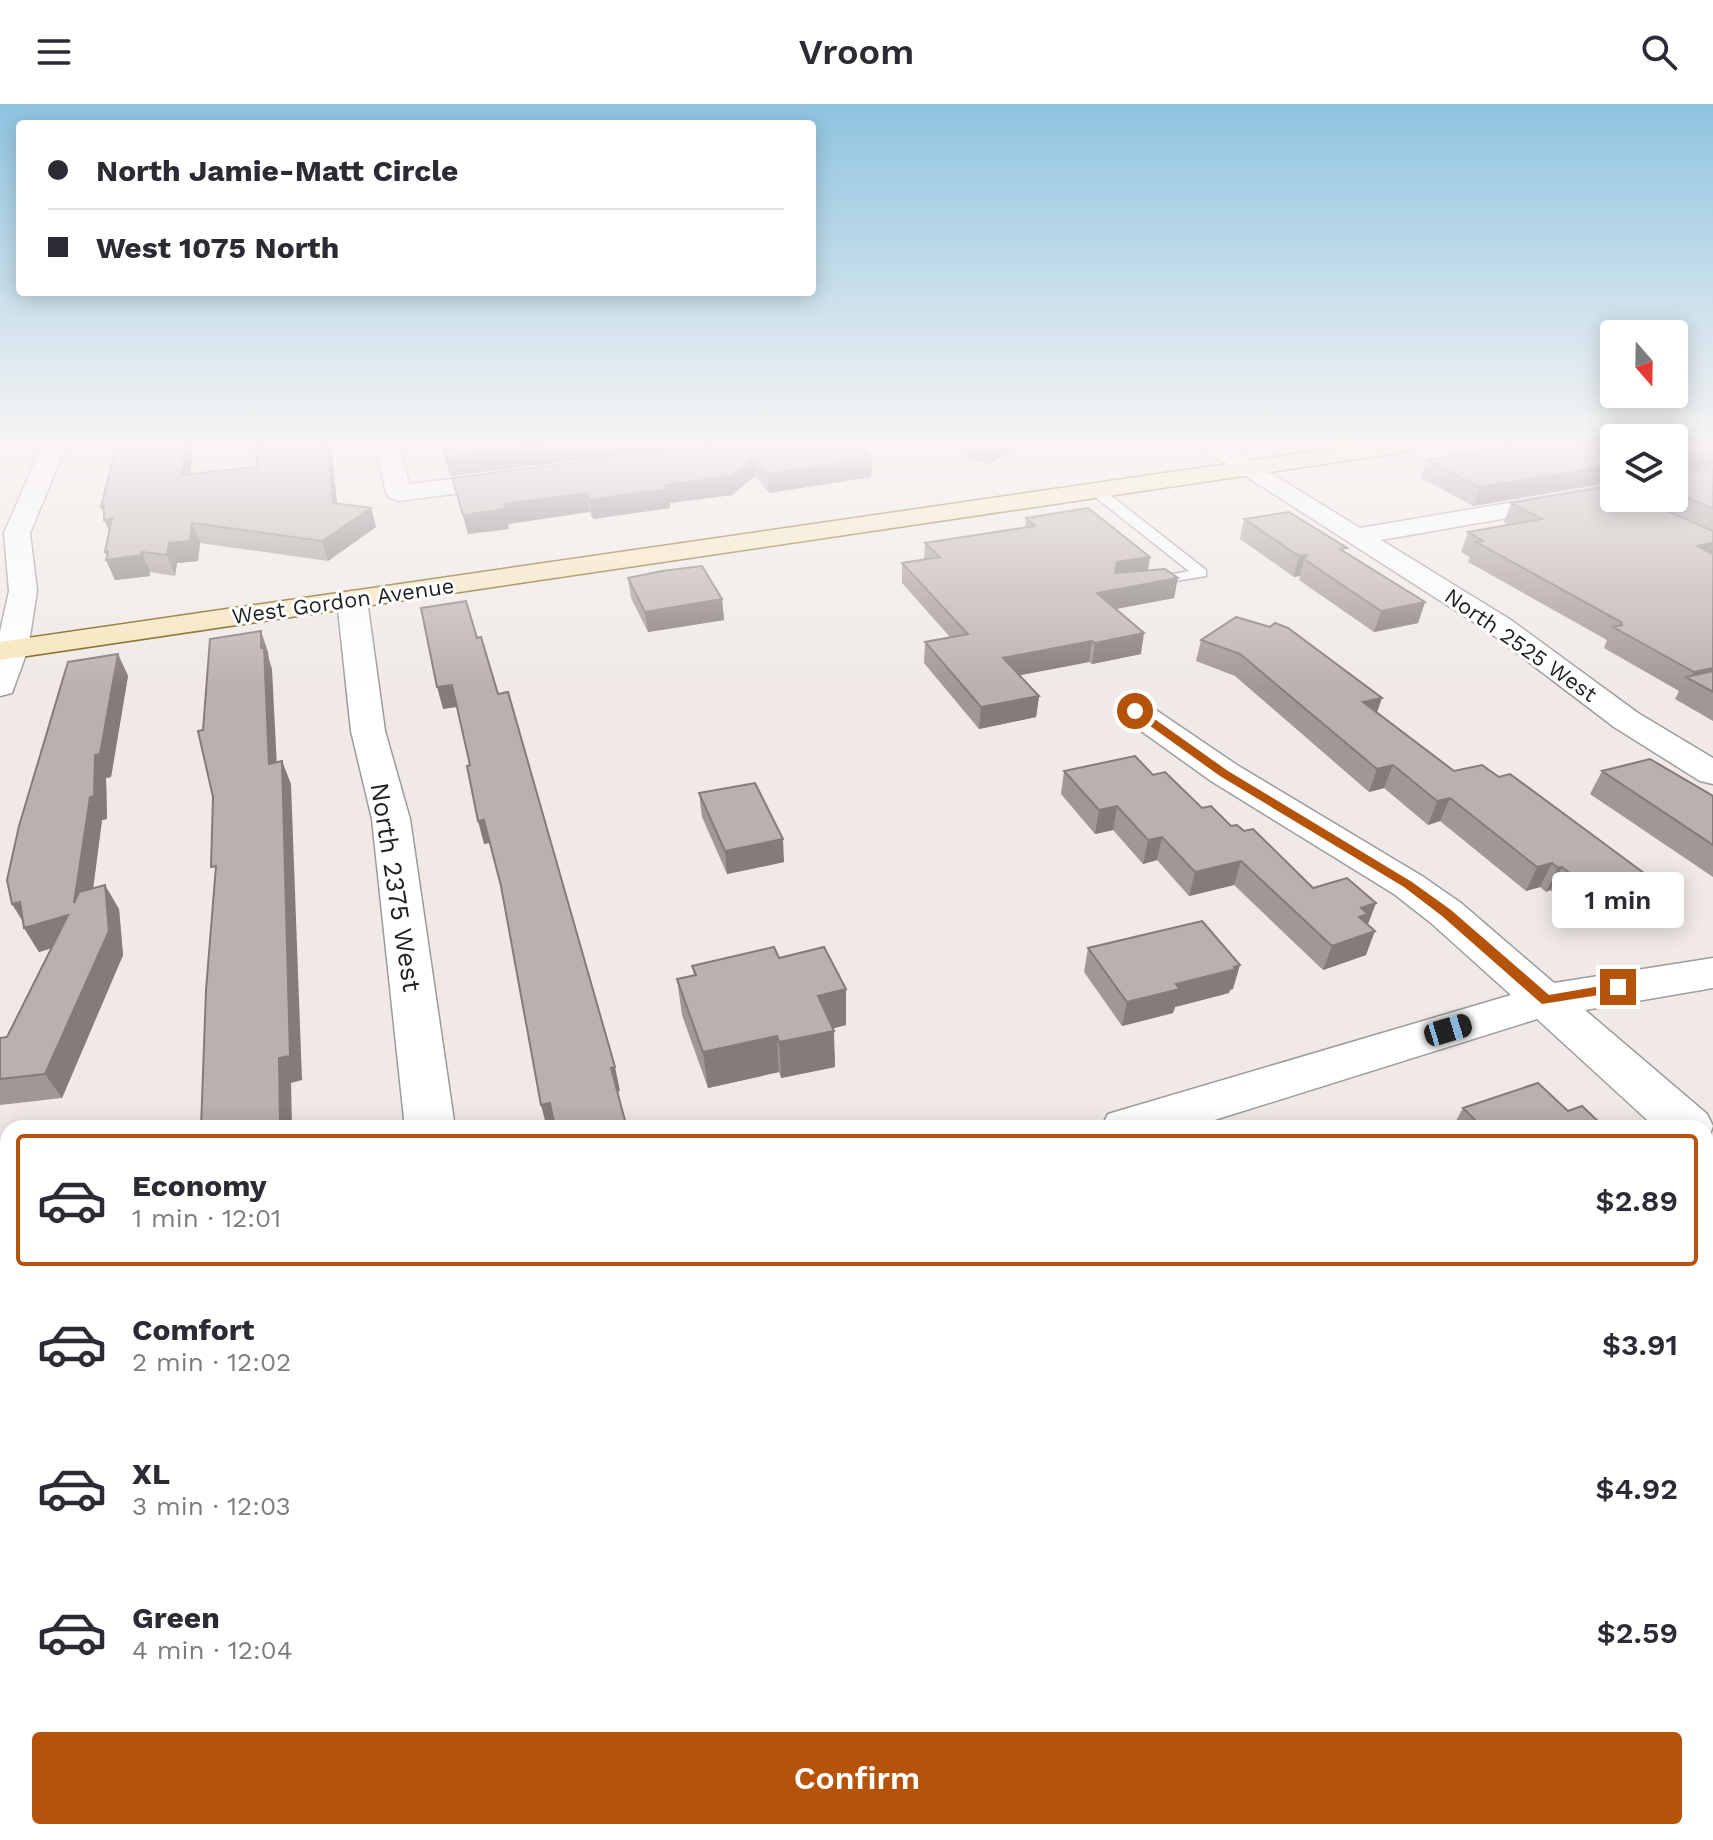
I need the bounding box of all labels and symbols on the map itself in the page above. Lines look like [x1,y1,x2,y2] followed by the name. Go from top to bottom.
[1600,320,1688,408] north arrow
[230,573,456,629] street label: West Gordon Avenue
[1440,583,1602,707] street label: North 2525 West
[1117,693,1153,729] route start
[365,780,427,994] street label: North 2375 West
[1552,871,1684,927] callout: 1 min
[1600,969,1636,1005] route end
[1422,1012,1474,1048] car

